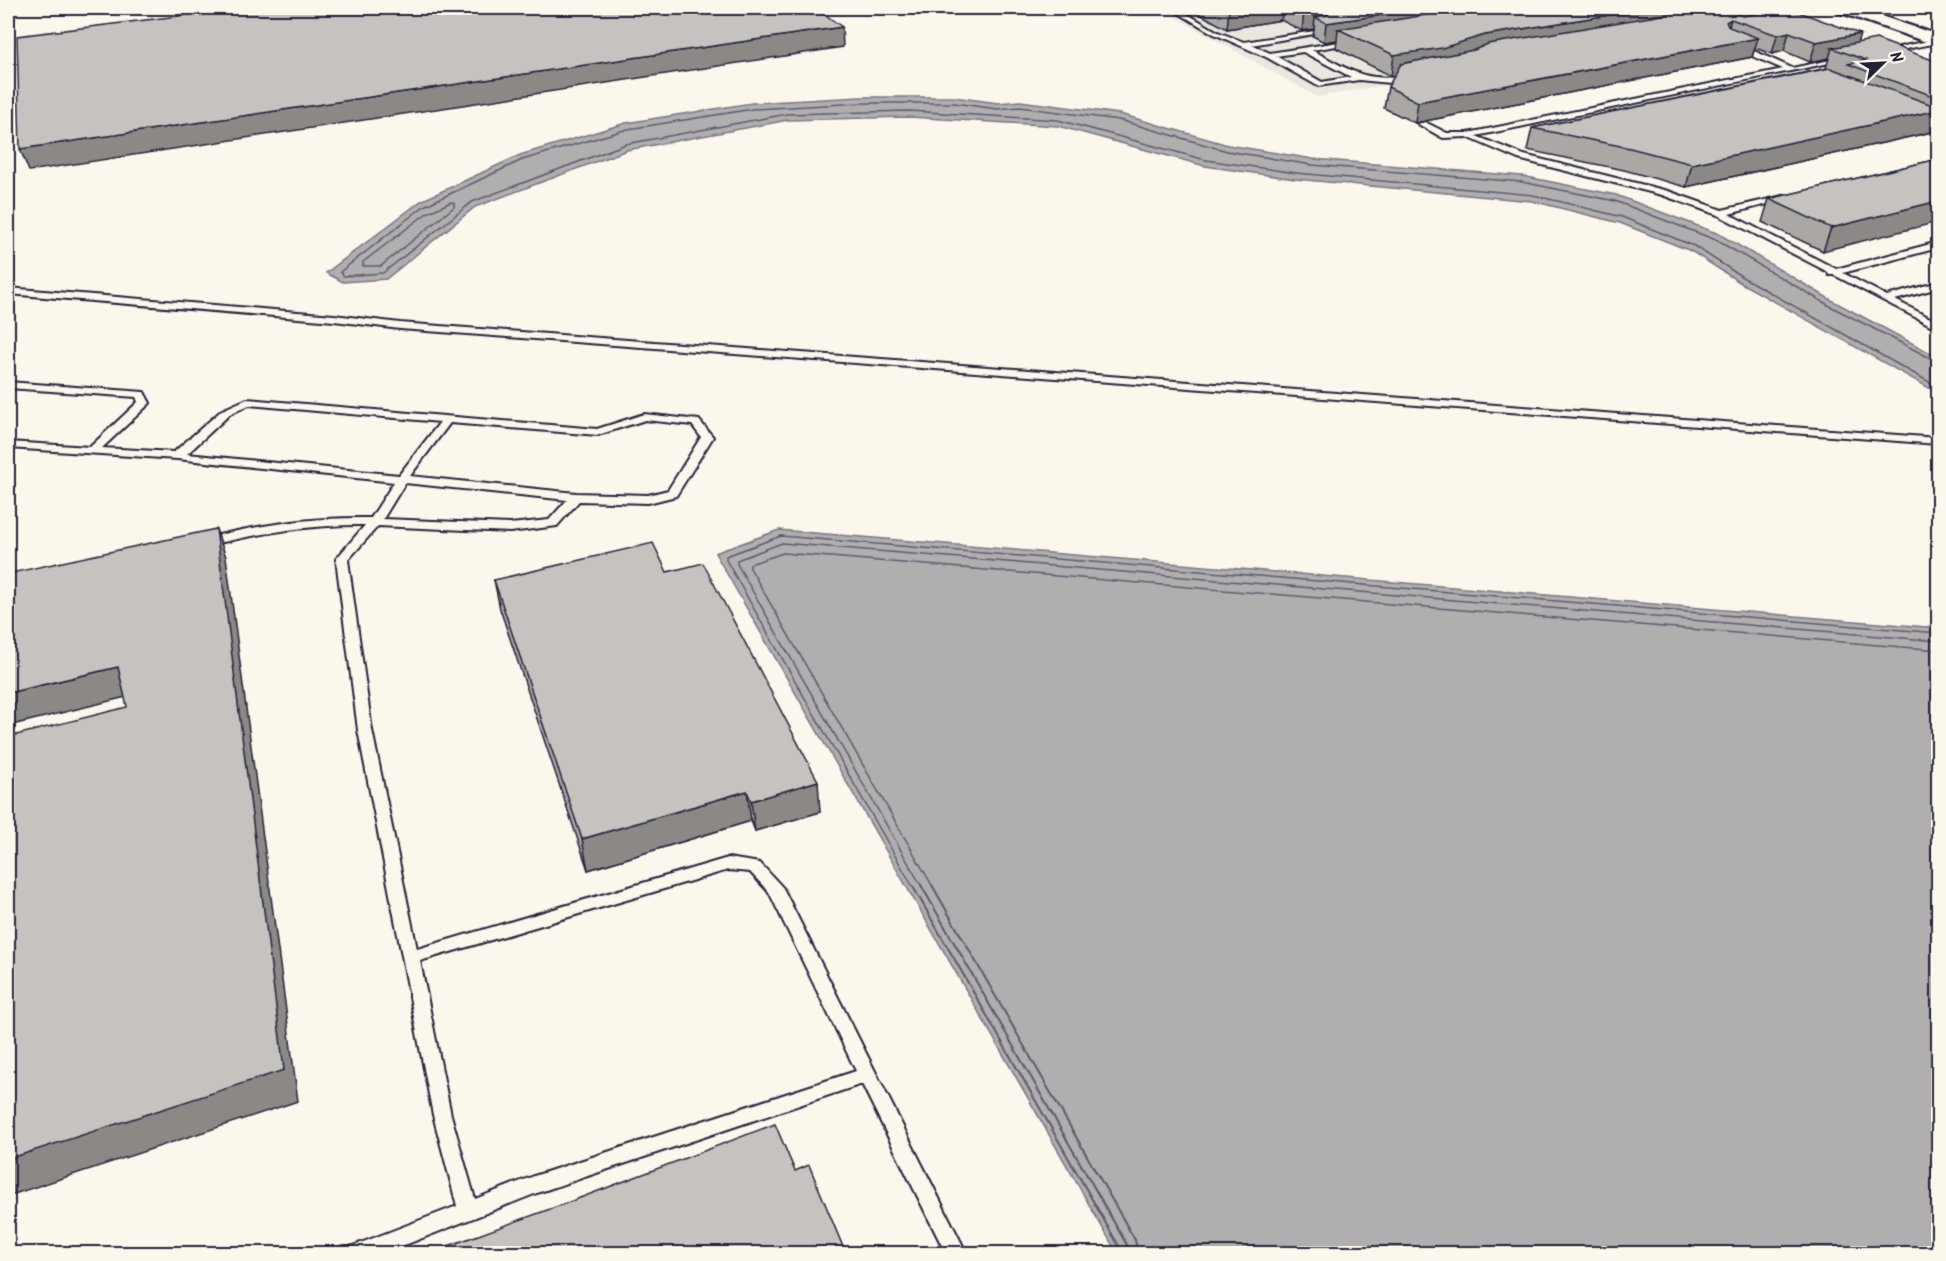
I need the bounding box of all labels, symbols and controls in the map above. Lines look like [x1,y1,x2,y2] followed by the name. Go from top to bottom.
[1853,33,1913,93] north arrow
[1882,48,1909,67] text: N

